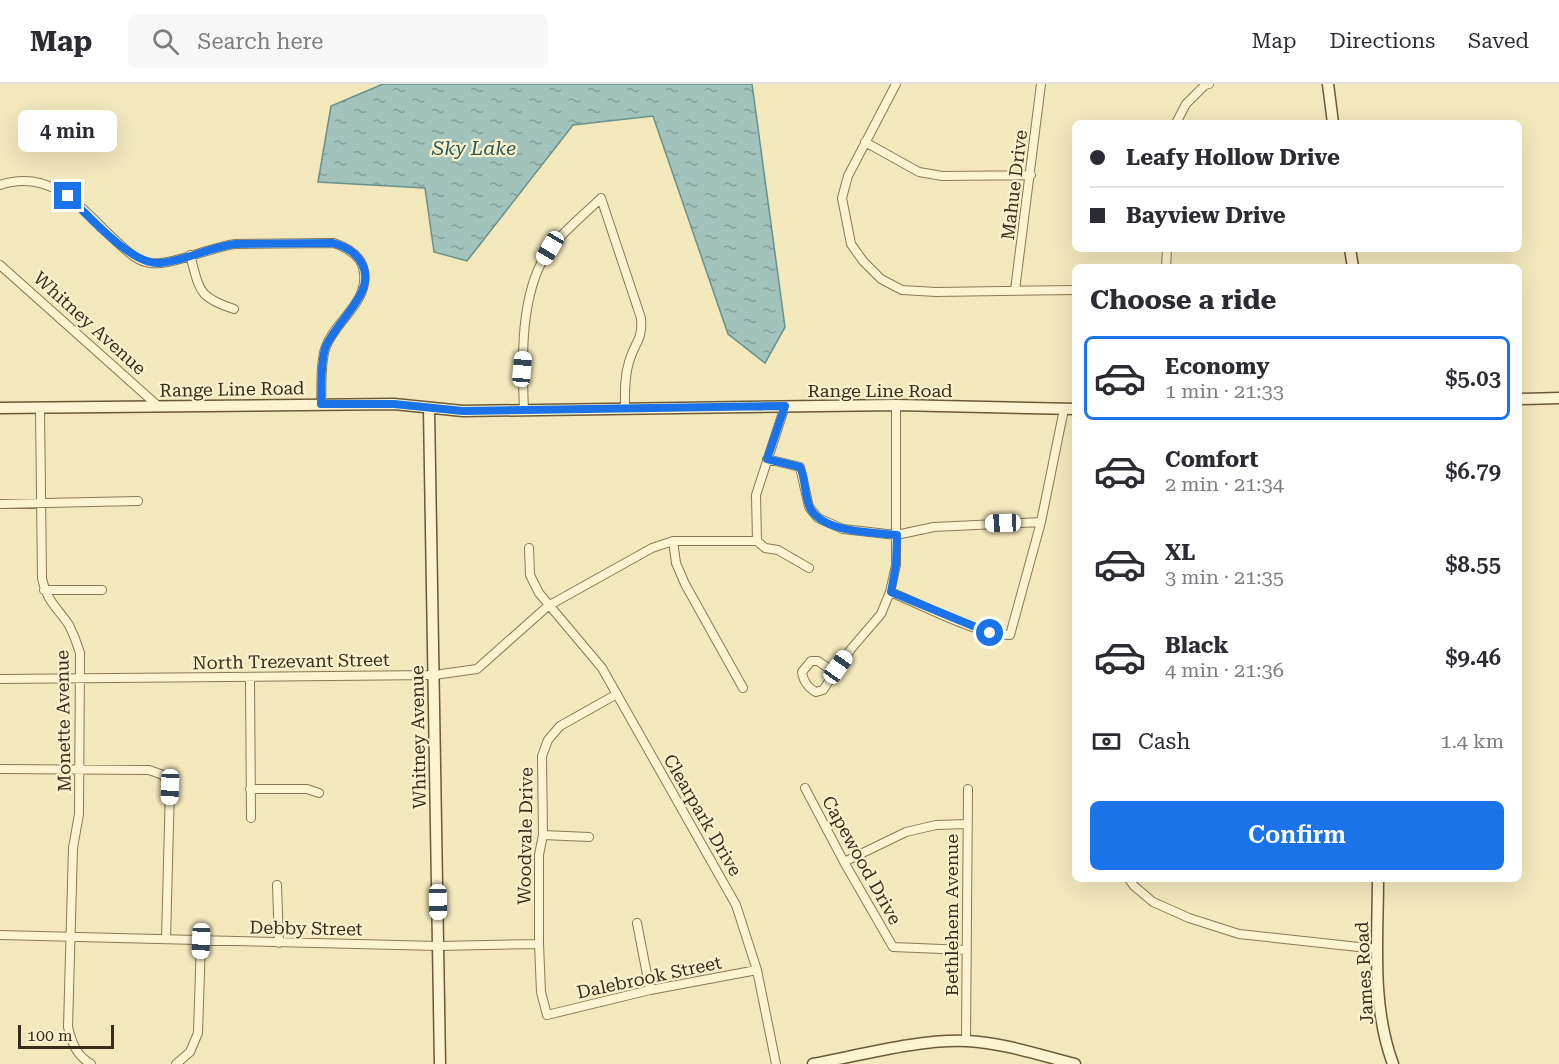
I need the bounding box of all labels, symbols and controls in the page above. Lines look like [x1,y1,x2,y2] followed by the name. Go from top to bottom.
[128,14,548,68] search box
[30,25,92,58] text: Map
[149,25,182,58] icon: search
[197,29,323,54] text: Search here
[1252,29,1296,53] text: Map
[1329,29,1435,53] text: Directions
[1468,29,1529,53] text: Saved
[19,109,118,151] callout: 4 min
[40,119,95,143] text: 4 min
[997,129,1031,241] street label: Mahue Drive
[431,136,516,160] water label: Sky Lake
[1126,145,1340,170] text: Leafy Hollow Drive
[54,182,81,209] route end
[1126,203,1286,228] text: Bayview Drive
[533,228,567,268] car
[30,267,150,379] street label: Whitney Avenue
[1090,284,1276,316] text: Choose a ride
[511,350,533,388] car
[1093,351,1147,405] icon: car
[1165,354,1269,379] text: Economy
[1445,366,1501,391] text: $5.03
[159,377,305,401] street label: Range Line Road
[1165,379,1284,403] text: 1 min · 21:33
[807,380,953,401] street label: Range Line Road
[1093,444,1147,498] icon: car
[1165,447,1258,472] text: Comfort
[1445,459,1501,484] text: $6.79
[1165,472,1284,496] text: 2 min · 21:34
[985,513,1021,533] car
[1093,537,1147,591] icon: car
[1165,540,1195,565] text: XL
[1445,552,1501,577] text: $8.55
[1165,565,1284,589] text: 3 min · 21:35
[976,619,1003,646] route start
[1093,630,1147,684] icon: car
[1165,633,1229,658] text: Black
[1445,645,1501,670] text: $9.46
[820,647,856,687] car
[192,649,390,673] street label: North Trezevant Street
[51,650,75,792] street label: Monette Avenue
[1165,658,1284,682] text: 4 min · 21:36
[406,665,430,809] street label: Whitney Avenue
[1090,725,1123,758] icon: cash
[1138,729,1190,754] text: Cash
[1440,729,1504,753] text: 1.4 km
[660,750,746,880] street label: Clearpark Drive
[513,767,537,905] street label: Woodvale Drive
[160,769,180,805] car
[818,792,906,928] street label: Capewood Drive
[1090,801,1504,870] button: Confirm
[941,834,962,996] street label: Bethlehem Avenue
[429,884,447,920] car
[249,917,363,939] street label: Debby Street
[1351,921,1377,1025] street label: James Road
[191,923,211,959] car
[575,951,724,1003] street label: Dalebrook Street
[18,1022,114,1050] scale bar
[27,1026,73,1045] text: 100 m

